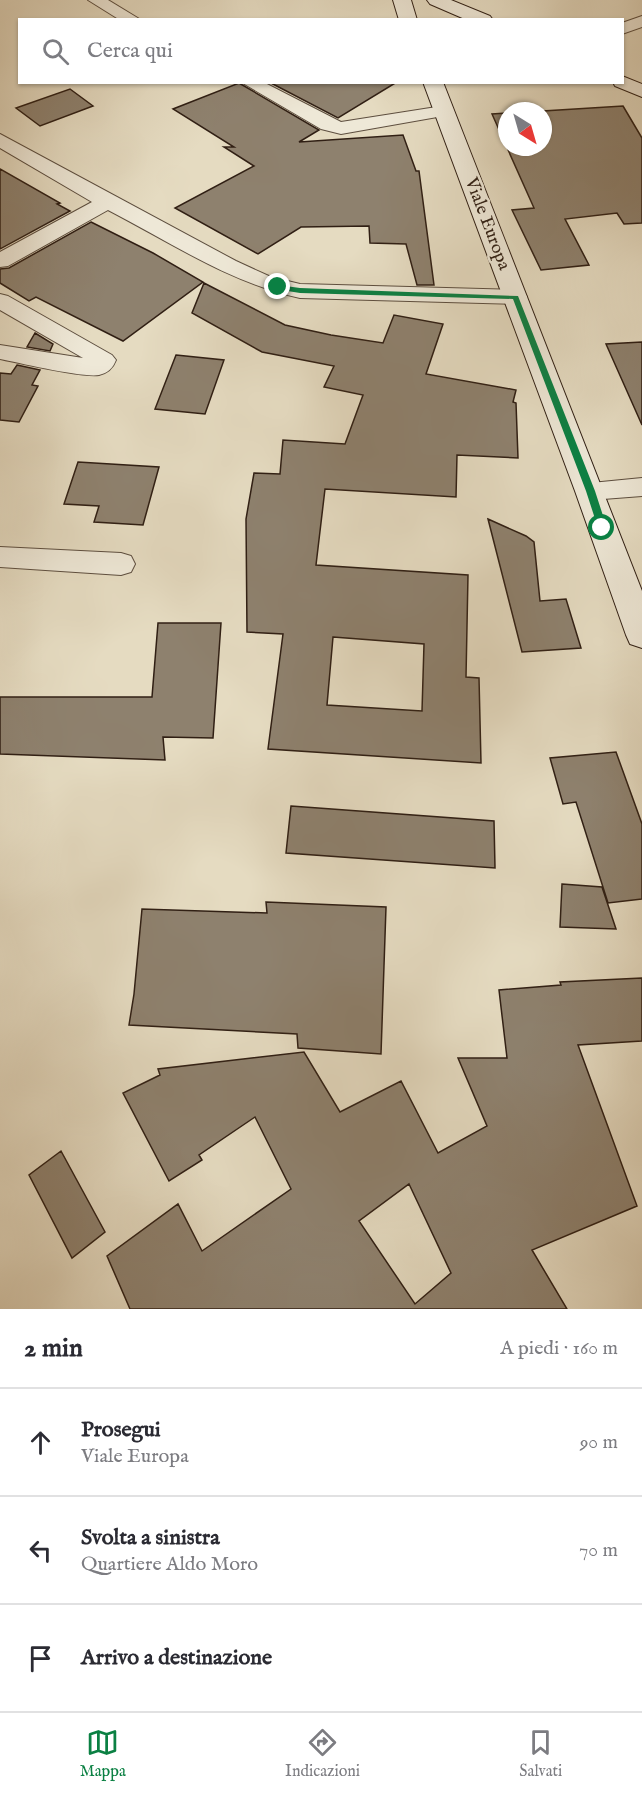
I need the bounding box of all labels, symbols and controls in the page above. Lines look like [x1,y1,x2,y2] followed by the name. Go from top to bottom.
[18,18,624,84] search box
[39,35,72,68] icon: search
[87,37,173,65] text: Cerca qui
[498,102,552,156] north arrow
[459,174,515,274] street label: Viale Europa
[264,273,290,299] route end
[588,514,614,540] route start
[24,1332,83,1365] text: 2 min
[500,1336,618,1361] text: A piedi · 160 m
[81,1416,161,1444] text: Prosegui
[24,1426,57,1459] icon: ahead
[580,1430,618,1455] text: 90 m
[81,1444,189,1469] text: Viale Europa
[81,1524,220,1552] text: Svolta a sinistra
[24,1534,57,1567] icon: left
[579,1538,618,1563] text: 70 m
[81,1552,258,1577] text: Quartiere Aldo Moro
[24,1642,57,1675] icon: arrive
[81,1644,272,1672] text: Arrivo a destinazione
[80,1726,126,1782] tab: Mappa
[285,1726,360,1782] tab: Indicazioni
[519,1726,562,1782] tab: Salvati

